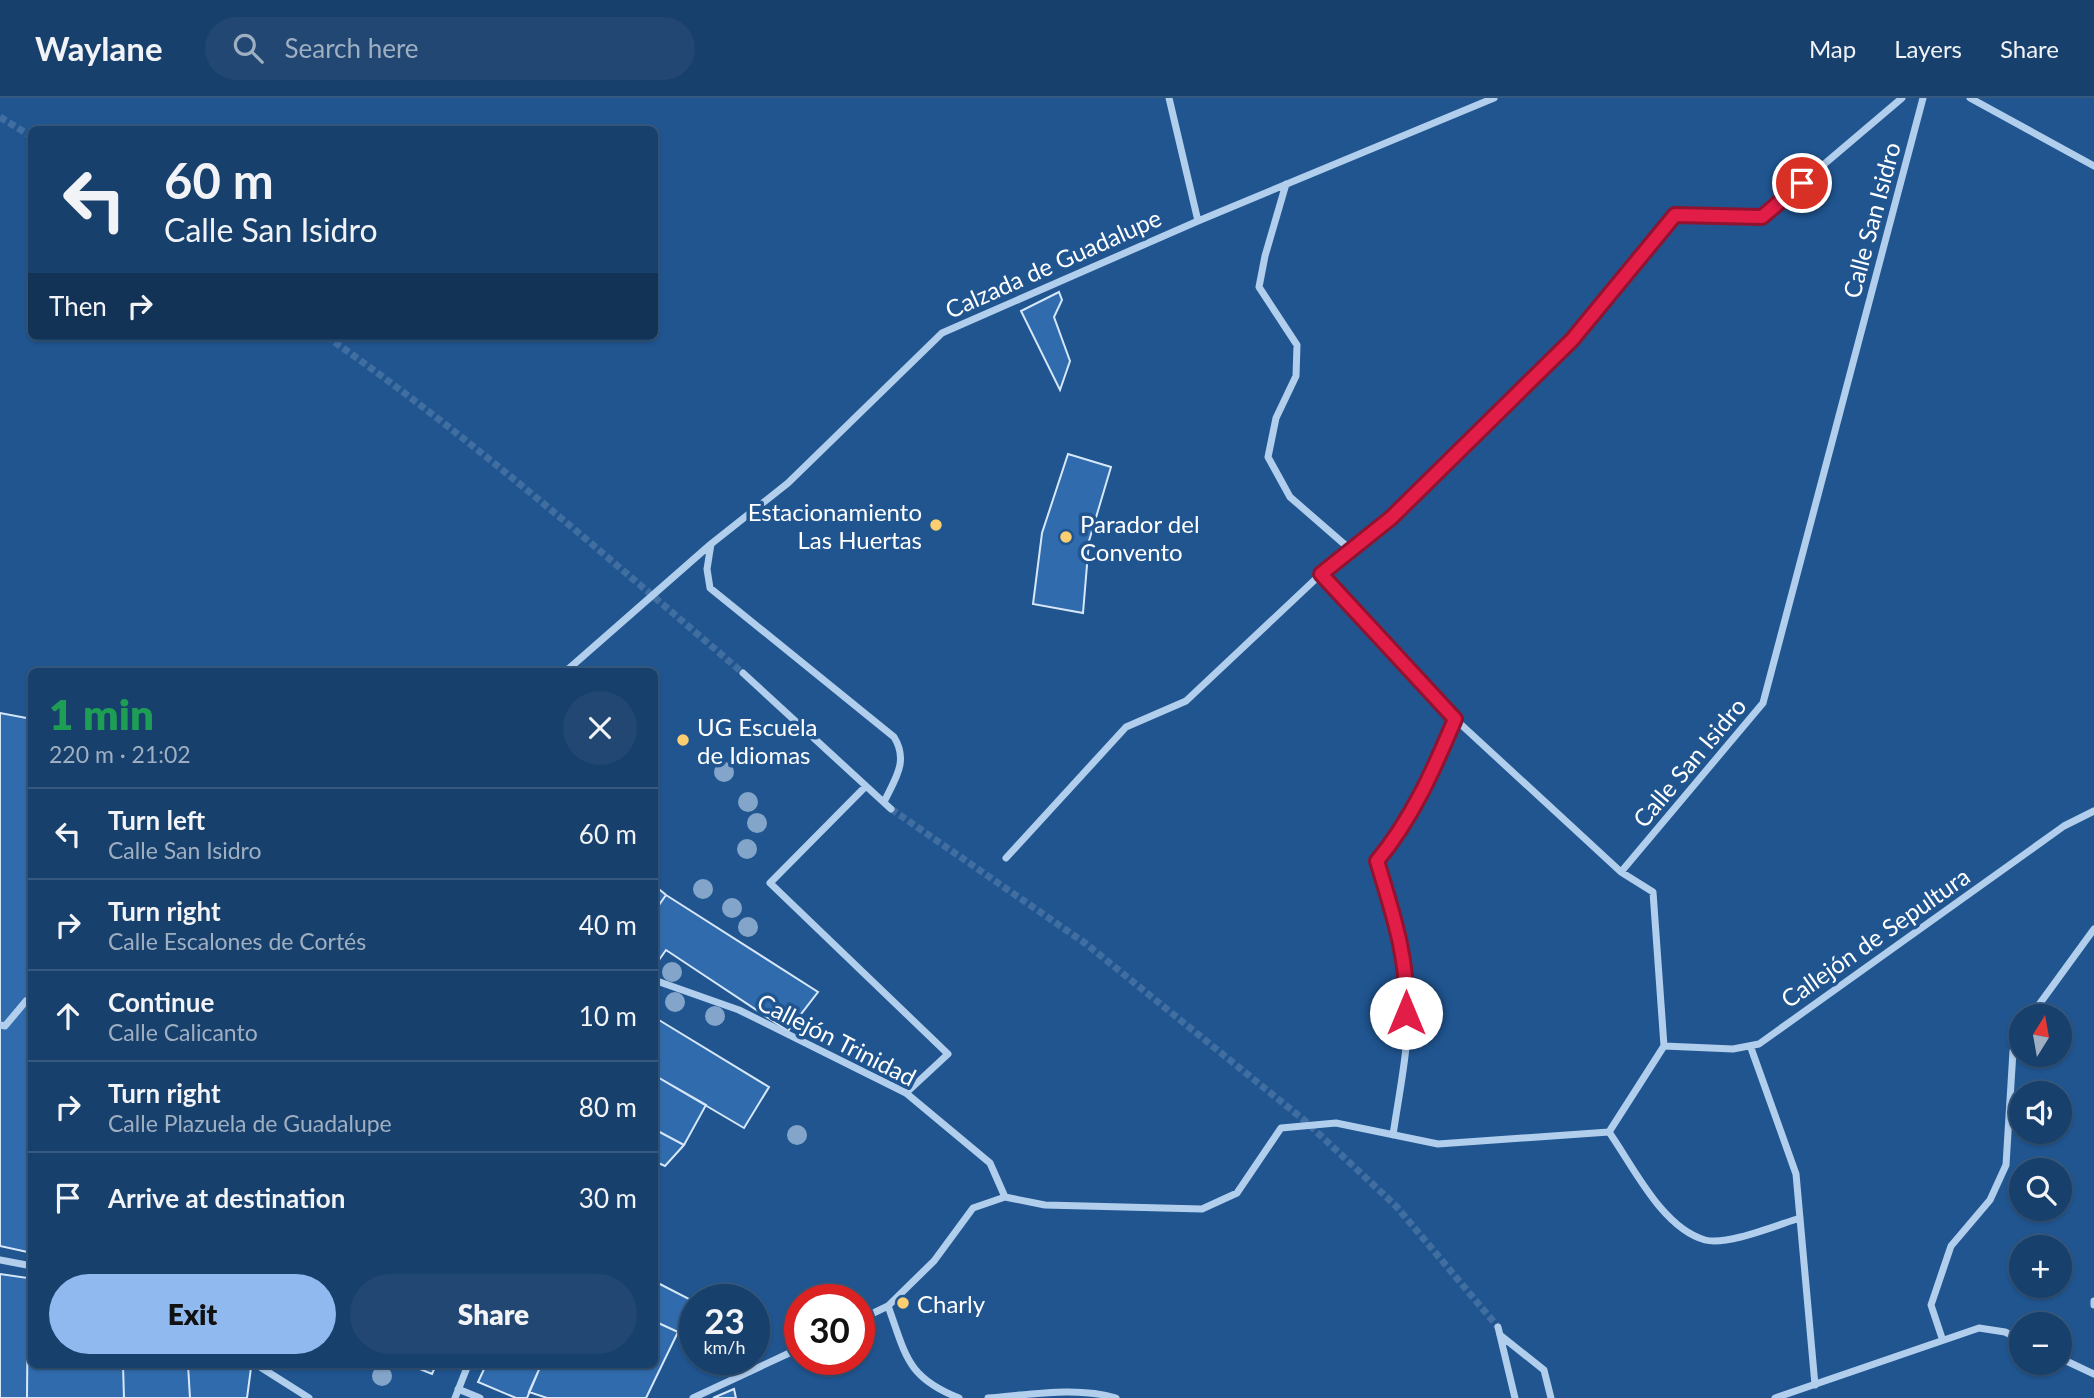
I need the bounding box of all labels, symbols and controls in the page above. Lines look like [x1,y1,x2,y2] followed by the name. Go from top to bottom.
[205,17,695,80] search box
[35,28,163,68] text: Waylane
[229,29,267,67] icon: search
[285,32,419,64] text: Search here
[1809,34,1856,63] text: Map
[1894,34,1962,63] text: Layers
[2000,34,2059,63] text: Share
[1836,139,1906,301] street label: Calle San Isidro
[164,151,274,209] text: 60 m
[1772,153,1832,213] pin
[49,154,140,245] icon: left
[1783,164,1821,202] icon: arrive
[941,202,1165,324] street label: Calzada de Guadalupe
[164,210,378,249] text: Calle San Isidro
[121,287,159,325] icon: right
[49,290,107,322] text: Then
[748,497,922,554] place label: Estacionamiento Las Huertas
[1080,509,1200,566] place label: Parador del Convento
[928,517,944,533] marker: Estacionamiento Las Huertas
[1058,529,1074,545] marker: Parador del Convento
[49,689,154,739] text: 1 min
[563,691,637,765] button: close
[1626,691,1752,833] street label: Calle San Isidro
[697,712,818,769] place label: UG Escuela de Idiomas
[675,732,691,748] marker: UG Escuela de Idiomas
[49,740,191,768] text: 220 m · 21:02
[108,804,205,836] text: Turn left
[49,815,87,853] icon: left
[579,818,637,850] text: 60 m
[108,836,262,864] text: Calle San Isidro
[1775,861,1975,1013] street label: Callejón de Sepultura
[108,895,221,927] text: Turn right
[49,906,87,944] icon: right
[579,909,637,941] text: 40 m
[108,927,366,955] text: Calle Escalones de Cortés
[1369,976,1443,1050] position arrow
[108,986,214,1018] text: Continue
[753,987,921,1091] street label: Callejón Trinidad
[49,997,87,1035] icon: ahead
[579,1000,637,1032] text: 10 m
[2009,1004,2072,1068] north arrow
[2009,1004,2072,1375] map controls
[108,1018,258,1046] text: Calle Calicanto
[108,1077,221,1109] text: Turn right
[2009,1081,2072,1144] button: sound
[49,1088,87,1126] icon: right
[579,1091,637,1123] text: 80 m
[108,1109,392,1137] text: Calle Plazuela de Guadalupe
[2009,1158,2072,1221] button: search
[49,1179,87,1217] icon: arrive
[108,1182,345,1214] text: Arrive at destination
[579,1182,637,1214] text: 30 m
[2009,1235,2072,1298] button: +
[49,1274,336,1354] button: Exit
[350,1274,637,1354] button: Share
[784,1284,875,1375] speed limit sign: 30
[917,1289,986,1318] place label: Charly
[895,1295,911,1311] marker: Charly
[704,1299,745,1341] text: 23
[2009,1312,2072,1375] button: −
[703,1336,746,1358] text: km/h

